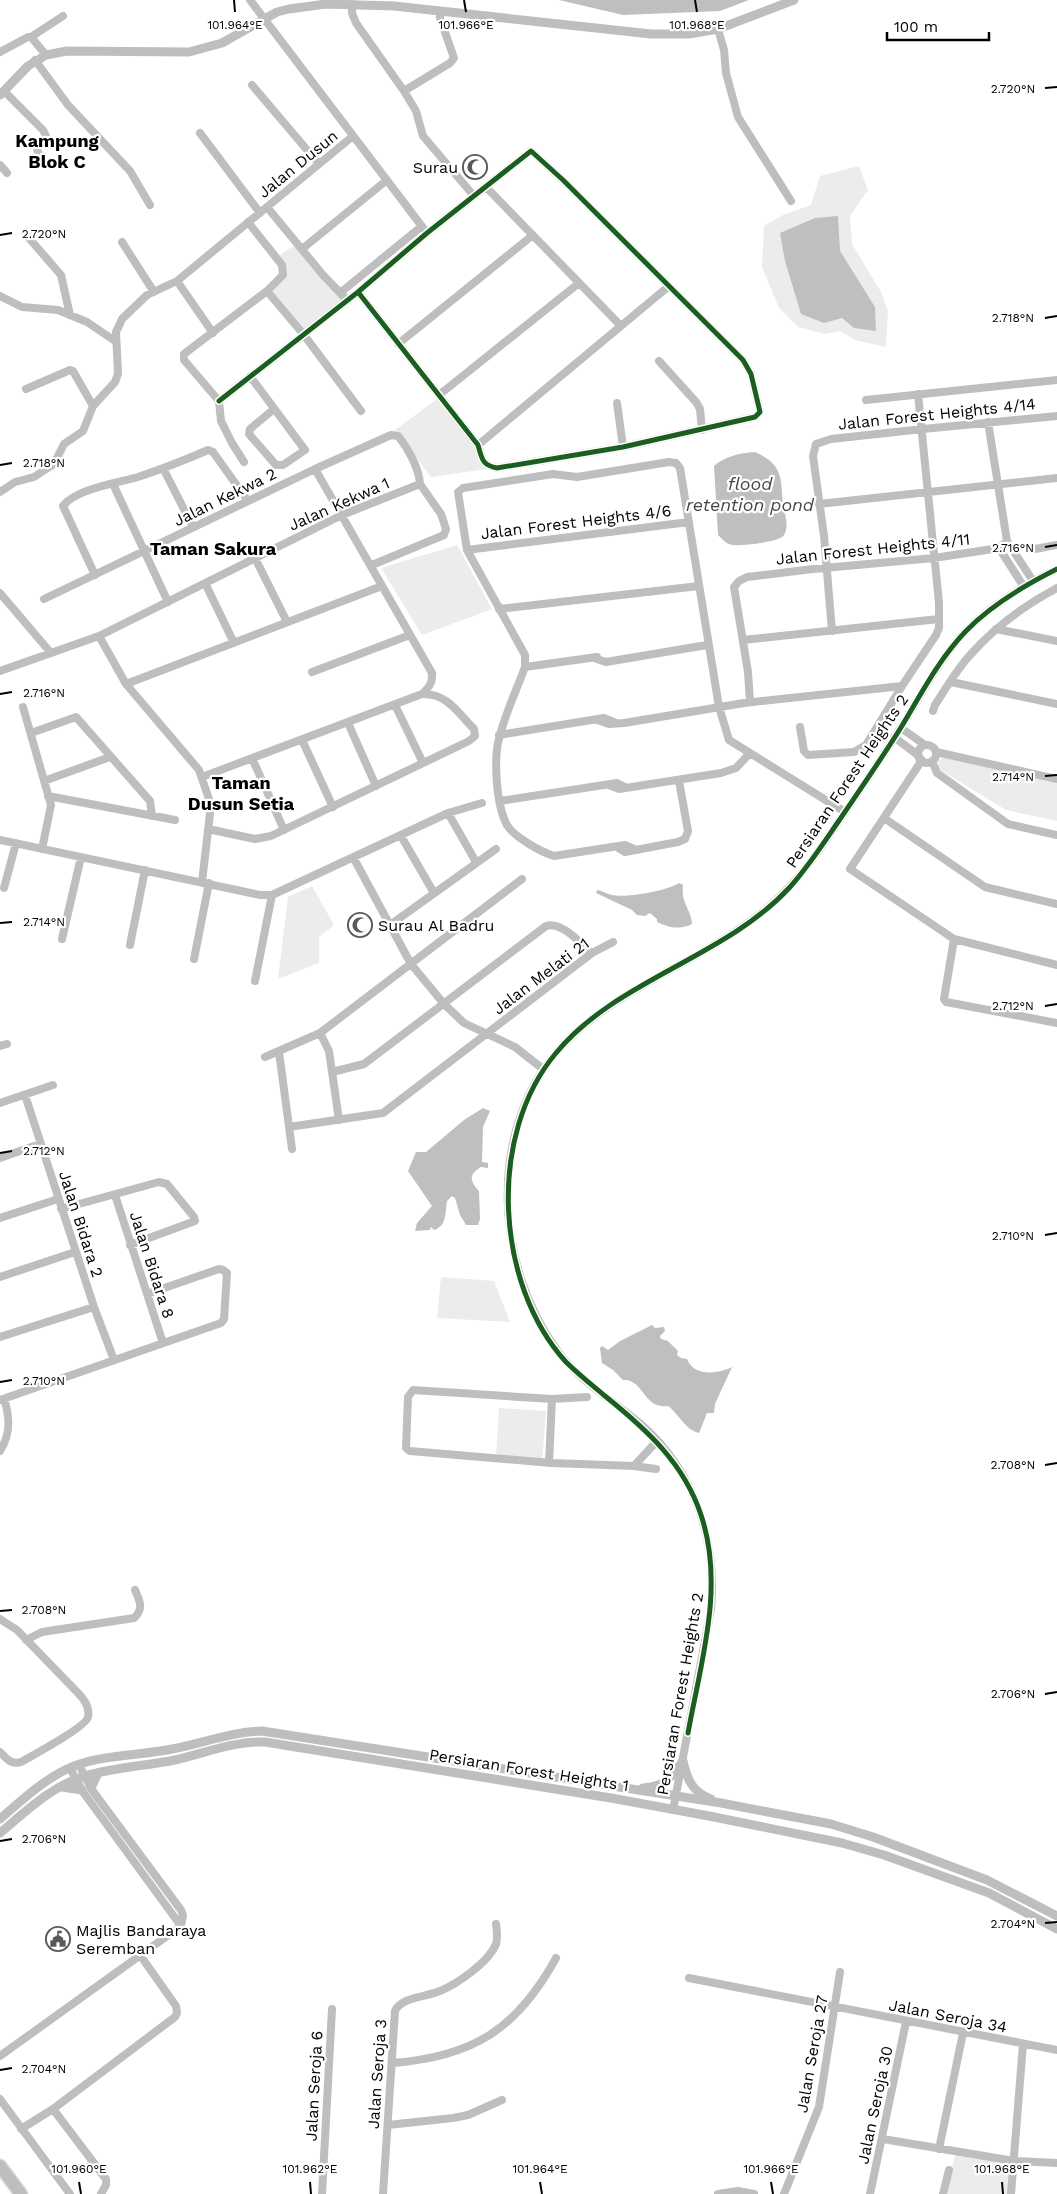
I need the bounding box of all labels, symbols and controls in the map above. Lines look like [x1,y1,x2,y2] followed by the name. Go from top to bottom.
[887,10,990,42] scale bar
[207,18,263,32] text: 101.964°E
[438,18,494,32] text: 101.966°E
[669,18,725,32] text: 101.968°E
[894,18,938,36] text: 100 m
[991,82,1035,96] text: 2.720°N
[254,126,342,202] street label: Jalan Dusun
[15,130,100,172] district label: Kampung Blok C
[462,154,488,180] mosque icon: Surau
[413,158,458,177] place label: Surau
[22,227,66,241] text: 2.720°N
[992,311,1034,325] text: 2.718°N
[837,394,1037,434] street label: Jalan Forest Heights 4/14
[23,456,65,470] text: 2.718°N
[171,464,279,530] street label: Jalan Kekwa 2
[286,473,392,535] street label: Jalan Kekwa 1
[686,473,815,515] water label: flood retention pond
[480,501,672,543] street label: Jalan Forest Heights 4/6
[775,529,971,569] street label: Jalan Forest Heights 4/11
[150,538,277,559] district label: Taman Sakura
[992,541,1034,555] text: 2.716°N
[23,686,65,700] text: 2.716°N
[782,691,912,871] street label: Persiaran Forest Heights 2
[992,770,1034,784] text: 2.714°N
[188,772,295,814] district label: Taman Dusun Setia
[347,912,373,938] mosque icon: Surau Al Badru
[23,915,65,929] text: 2.714°N
[378,916,494,935] place label: Surau Al Badru
[489,934,593,1018] street label: Jalan Melati 21
[992,999,1034,1013] text: 2.712°N
[23,1144,65,1158] text: 2.712°N
[55,1168,107,1280] street label: Jalan Bidara 2
[126,1209,178,1321] street label: Jalan Bidara 8
[992,1229,1034,1243] text: 2.710°N
[23,1374,65,1388] text: 2.710°N
[991,1458,1035,1472] text: 2.708°N
[653,1591,707,1797] street label: Persiaran Forest Heights 2
[22,1603,66,1617] text: 2.708°N
[991,1687,1035,1701] text: 2.706°N
[428,1745,630,1795] street label: Persiaran Forest Heights 1
[22,1832,66,1846] text: 2.706°N
[991,1917,1035,1931] text: 2.704°N
[76,1921,206,1958] place label: Majlis Bandaraya Seremban
[45,1926,71,1952] public building icon: Majlis Bandaraya Seremban
[792,1994,832,2114] street label: Jalan Seroja 27
[887,1995,1009,2037] street label: Jalan Seroja 34
[364,2018,390,2130] street label: Jalan Seroja 3
[302,2030,326,2142] street label: Jalan Seroja 6
[853,2044,897,2166] street label: Jalan Seroja 30
[22,2062,66,2076] text: 2.704°N
[51,2162,107,2176] text: 101.960°E
[283,2162,338,2176] text: 101.962°E
[512,2162,568,2176] text: 101.964°E
[743,2162,799,2176] text: 101.966°E
[974,2162,1030,2176] text: 101.968°E

